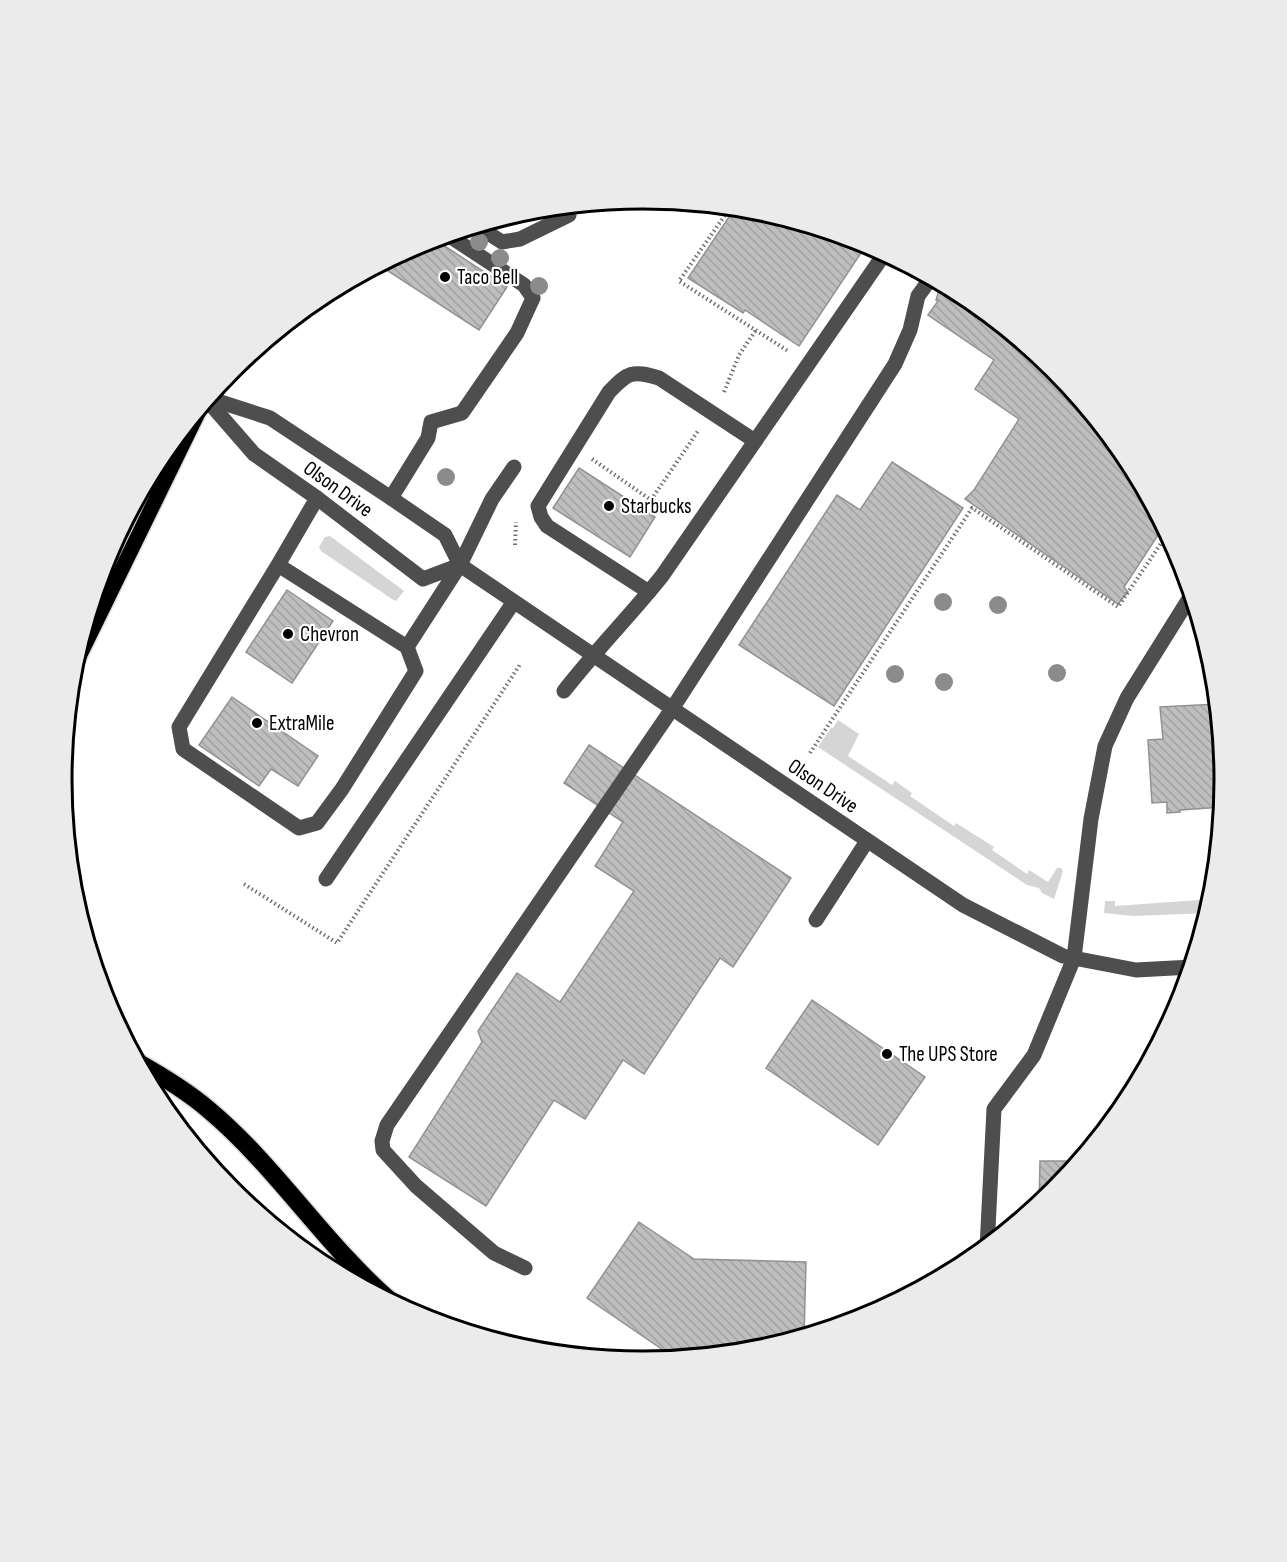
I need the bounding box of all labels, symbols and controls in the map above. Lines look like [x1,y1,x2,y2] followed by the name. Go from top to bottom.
[457,265,518,290] place label: Taco Bell
[438,270,452,284] marker: Taco Bell
[298,456,378,522] street label: Olson Drive
[621,494,692,519] place label: Starbucks
[602,499,616,513] marker: Starbucks
[300,622,359,647] place label: Chevron
[281,627,295,641] marker: Chevron
[269,711,334,736] place label: ExtraMile
[250,716,264,730] marker: ExtraMile
[783,753,863,819] street label: Olson Drive
[899,1042,998,1067] place label: The UPS Store
[880,1047,894,1061] marker: The UPS Store

